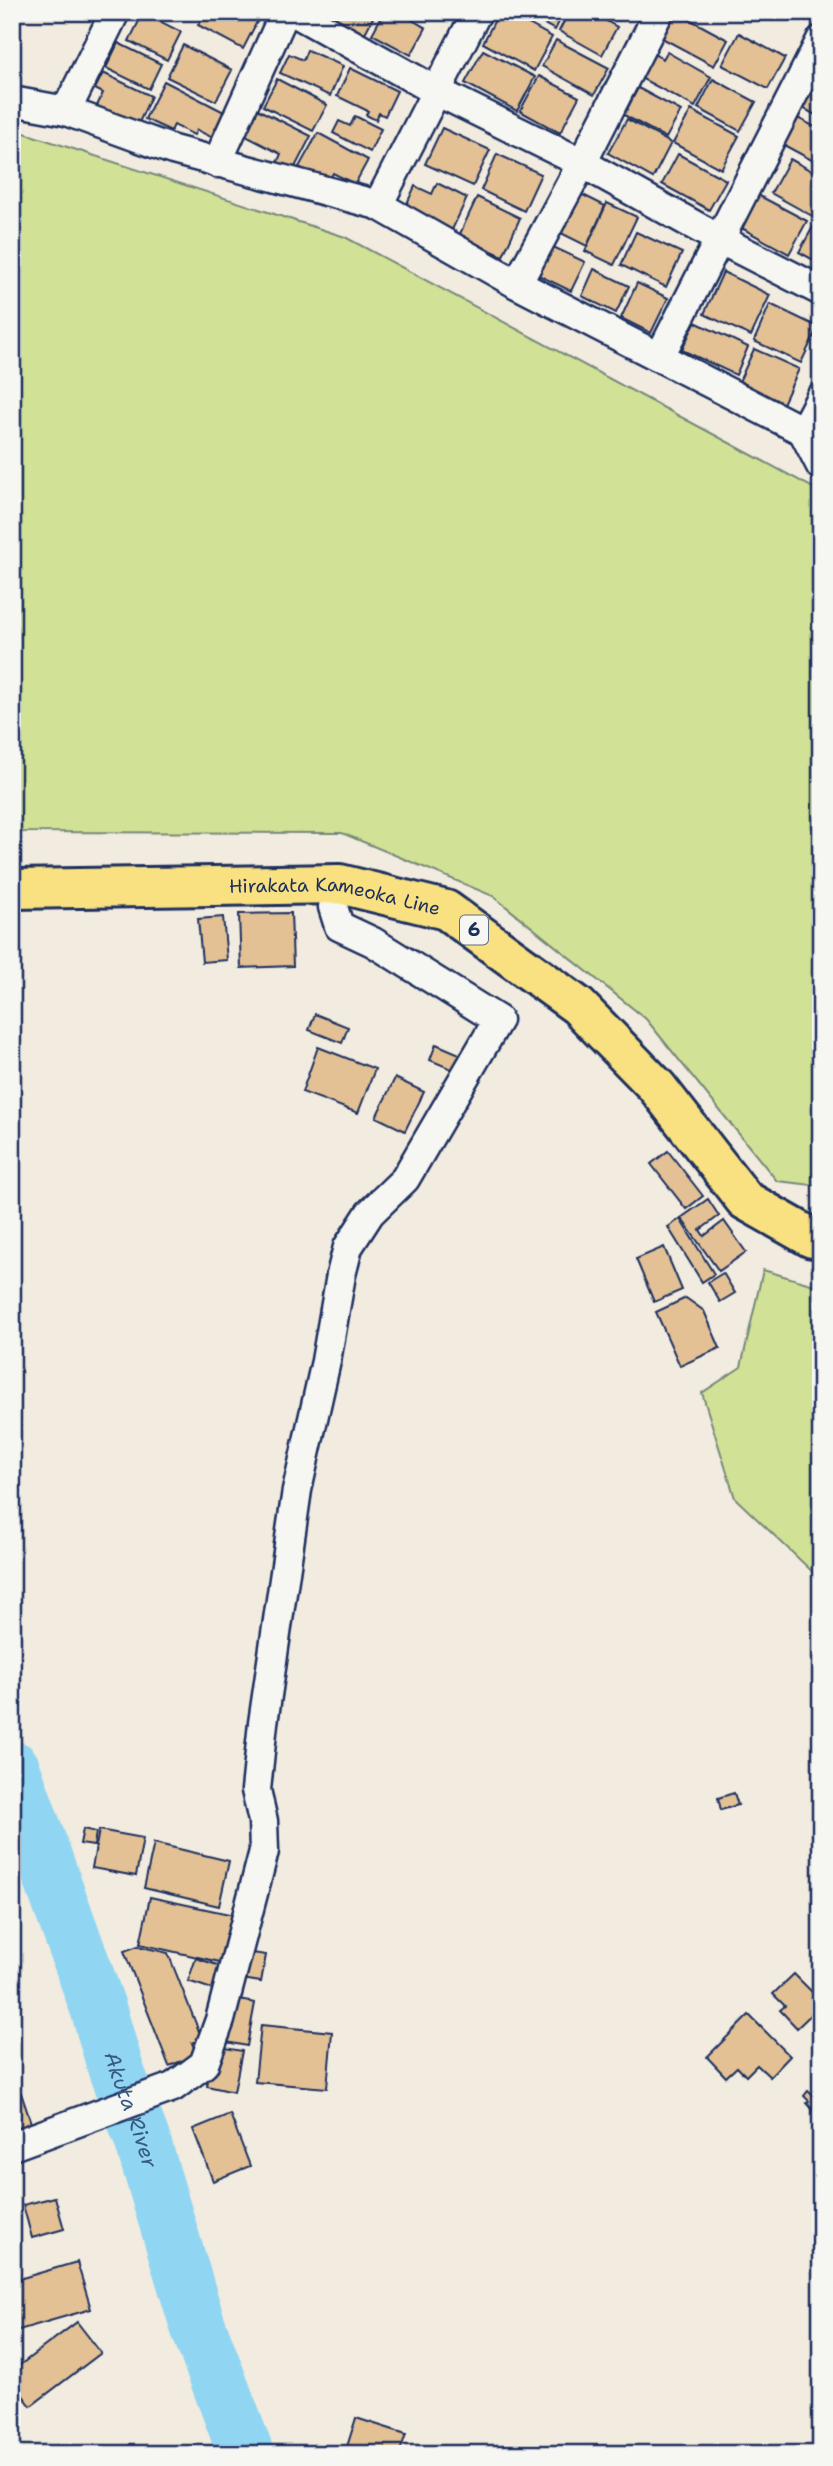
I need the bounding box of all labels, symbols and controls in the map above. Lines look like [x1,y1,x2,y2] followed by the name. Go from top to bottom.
[229,872,443,921] street label: Hirakata Kameoka Line
[460,916,488,945] road number: 6
[97,2048,164,2172] water label: Akuta River

